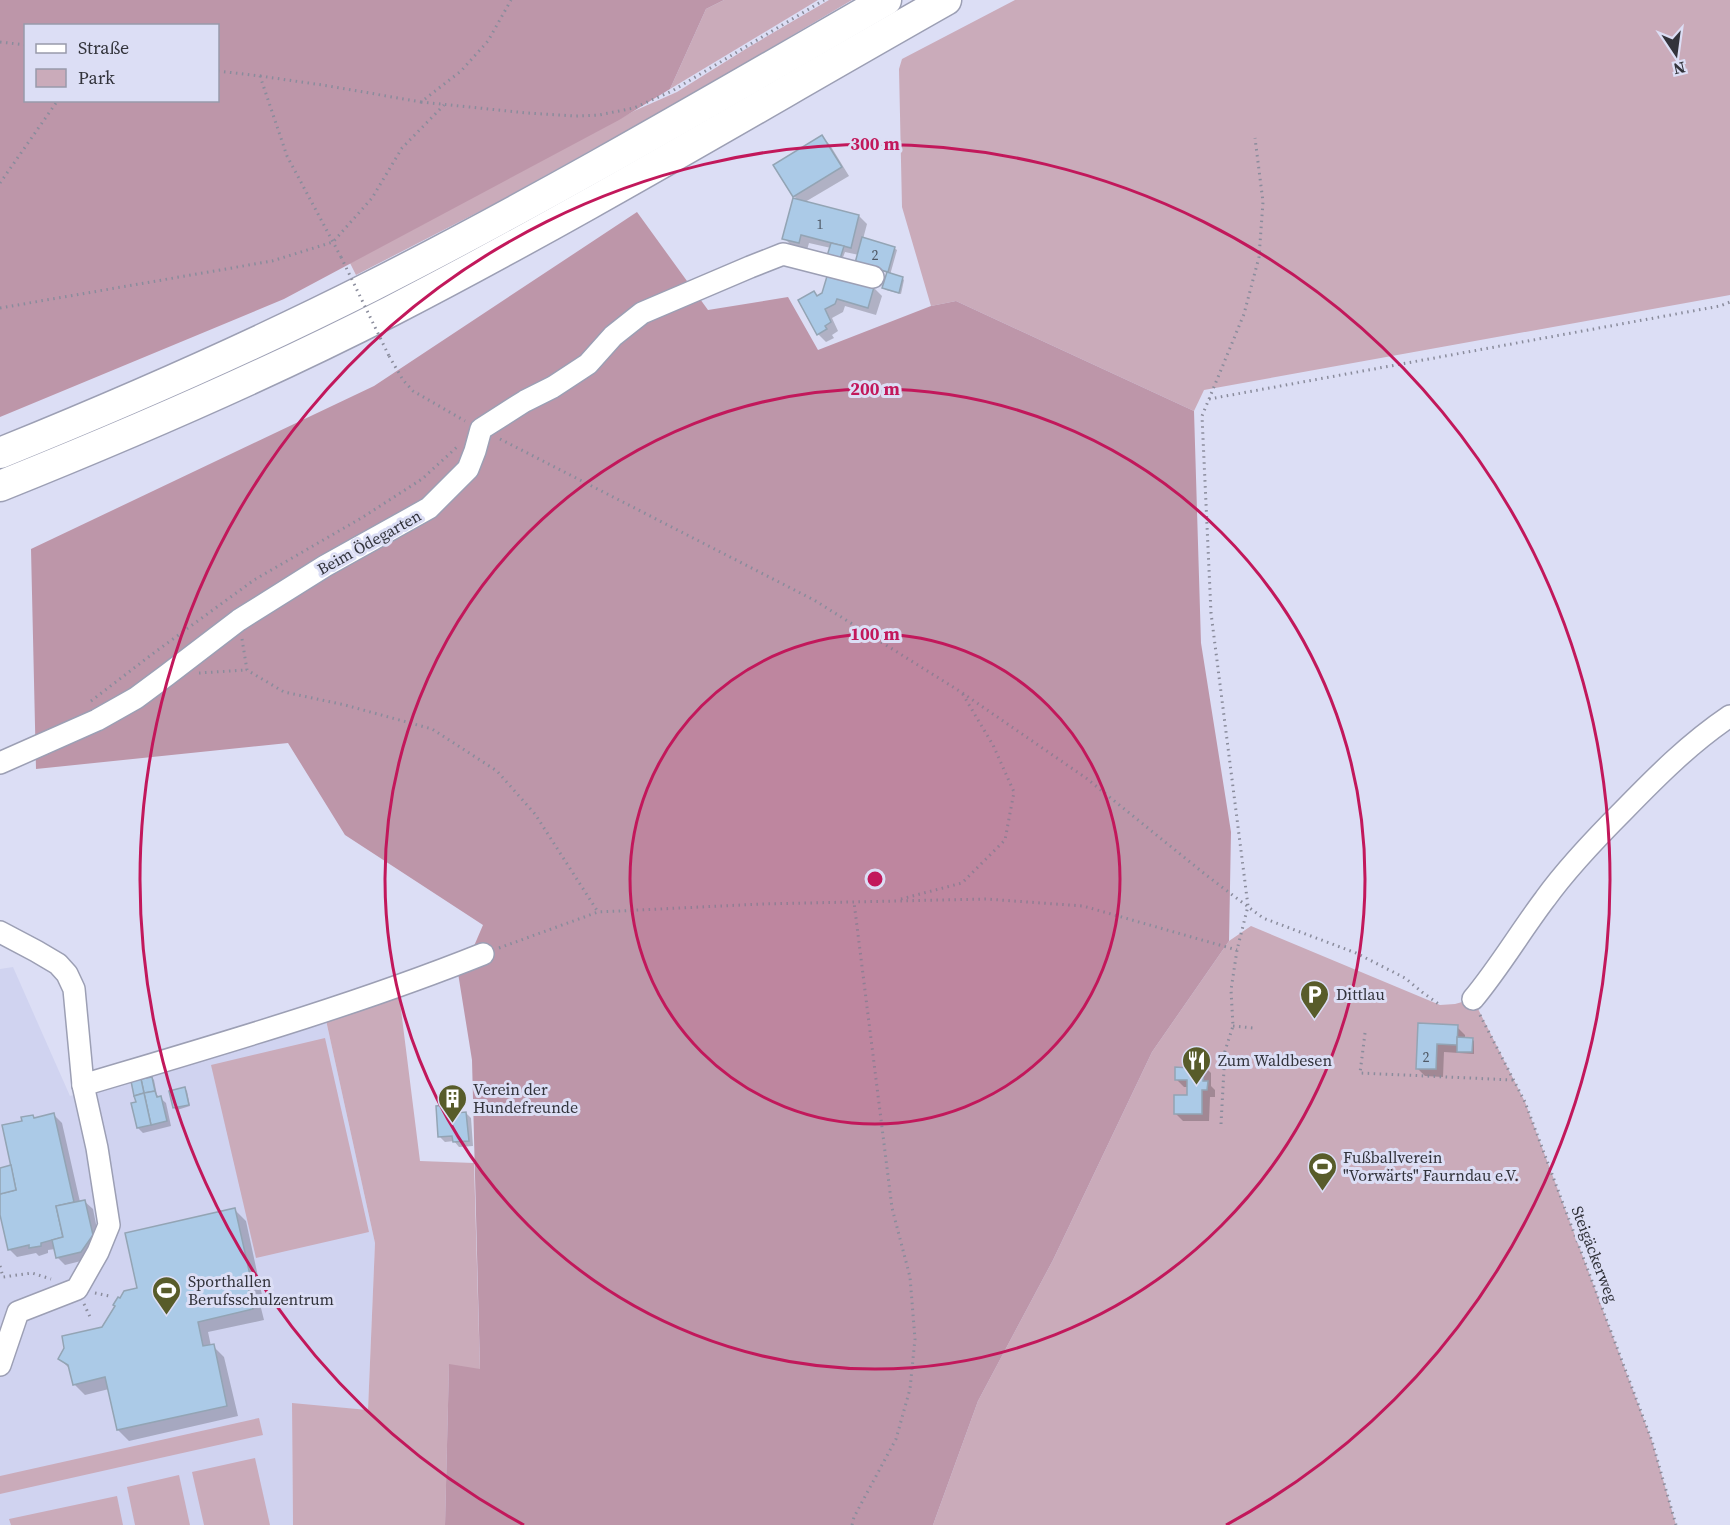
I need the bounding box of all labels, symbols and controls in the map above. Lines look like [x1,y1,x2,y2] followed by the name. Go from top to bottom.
[24,24,219,102] legend
[1646,24,1706,84] north arrow
[78,35,129,60] text: Straße
[1671,57,1688,81] text: N
[78,65,115,90] text: Park
[850,131,900,156] text: 300 m
[817,214,824,234] house number: 1
[872,245,879,265] house number: 2
[850,376,900,401] text: 200 m
[313,504,425,580] street label: Beim Ödegarten
[850,621,900,646] text: 100 m
[865,869,885,889] centre of rings
[1299,978,1331,1020] parking icon: Dittlau
[1336,983,1385,1005] place label: Dittlau
[1181,1044,1213,1086] restaurant icon: Zum Waldbesen
[1423,1047,1430,1067] house number: 2
[1218,1049,1332,1071] place label: Zum Waldbesen
[473,1078,578,1118] place label: Verein der Hundefreunde
[436,1082,468,1124] building icon: Verein der Hundefreunde
[1343,1146,1519,1186] place label: Fußballverein "Vorwärts" Faurndau e.V.
[1306,1150,1338,1192] sports icon: Fußballverein "Vorwärts" Faurndau e.V.
[1566,1203,1624,1305] street label: Steigäckerweg
[188,1270,334,1310] place label: Sporthallen Berufsschulzentrum
[151,1274,183,1316] sports icon: Sporthallen Berufsschulzentrum

